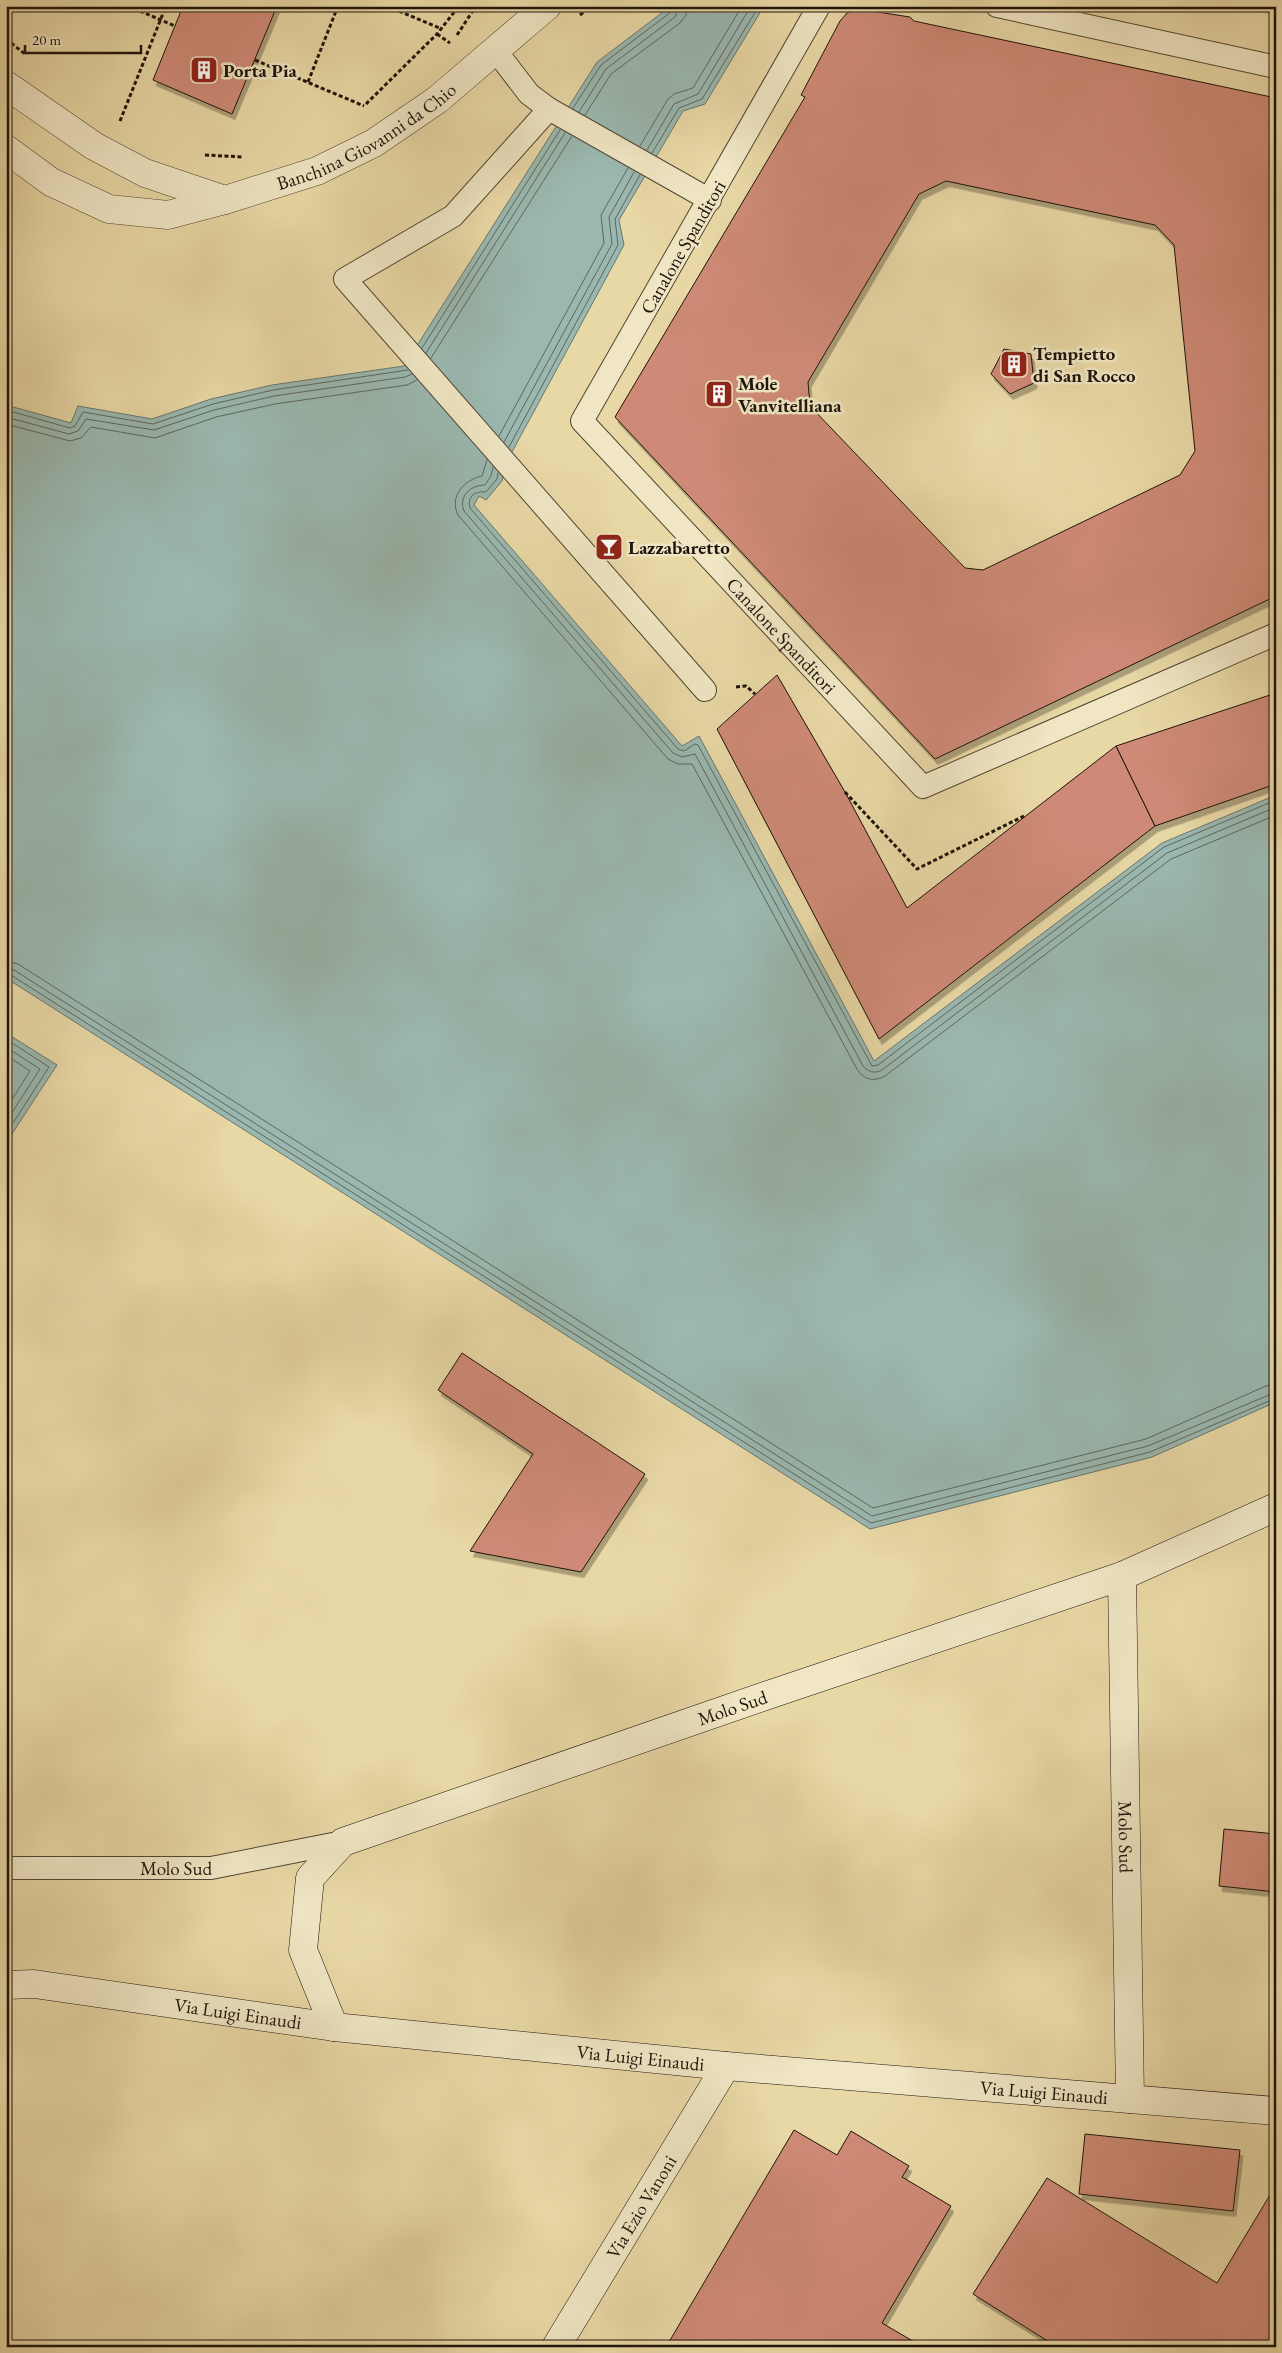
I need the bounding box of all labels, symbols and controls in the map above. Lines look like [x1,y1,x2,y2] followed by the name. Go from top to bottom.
[25,22,141,54] scale bar
[32,30,61,49] text: 20 m
[189,55,219,85] building icon: Porta Pia
[223,58,297,83] place label: Porta Pia
[273,77,461,195] street label: Banchina Giovanni da Chio
[635,175,732,318] street label: Canalone Spanditori
[1033,341,1136,388] place label: Tempietto di San Rocco
[999,349,1029,379] building icon: Tempietto di San Rocco
[738,371,842,418] place label: Mole Vanvitelliana
[704,379,734,409] building icon: Mole Vanvitelliana
[594,532,624,562] bar icon: Lazzabaretto
[628,535,730,560] place label: Lazzabaretto
[721,572,843,699] street label: Canalone Spanditori
[694,1684,771,1731] street label: Molo Sud
[1113,1801,1139,1874] street label: Molo Sud
[140,1856,212,1881] street label: Molo Sud
[173,1992,304,2035] street label: Via Luigi Einaudi
[575,2039,706,2076] street label: Via Luigi Einaudi
[979,2074,1109,2110] street label: Via Luigi Einaudi
[600,2150,682,2263] street label: Via Ezio Vanoni

